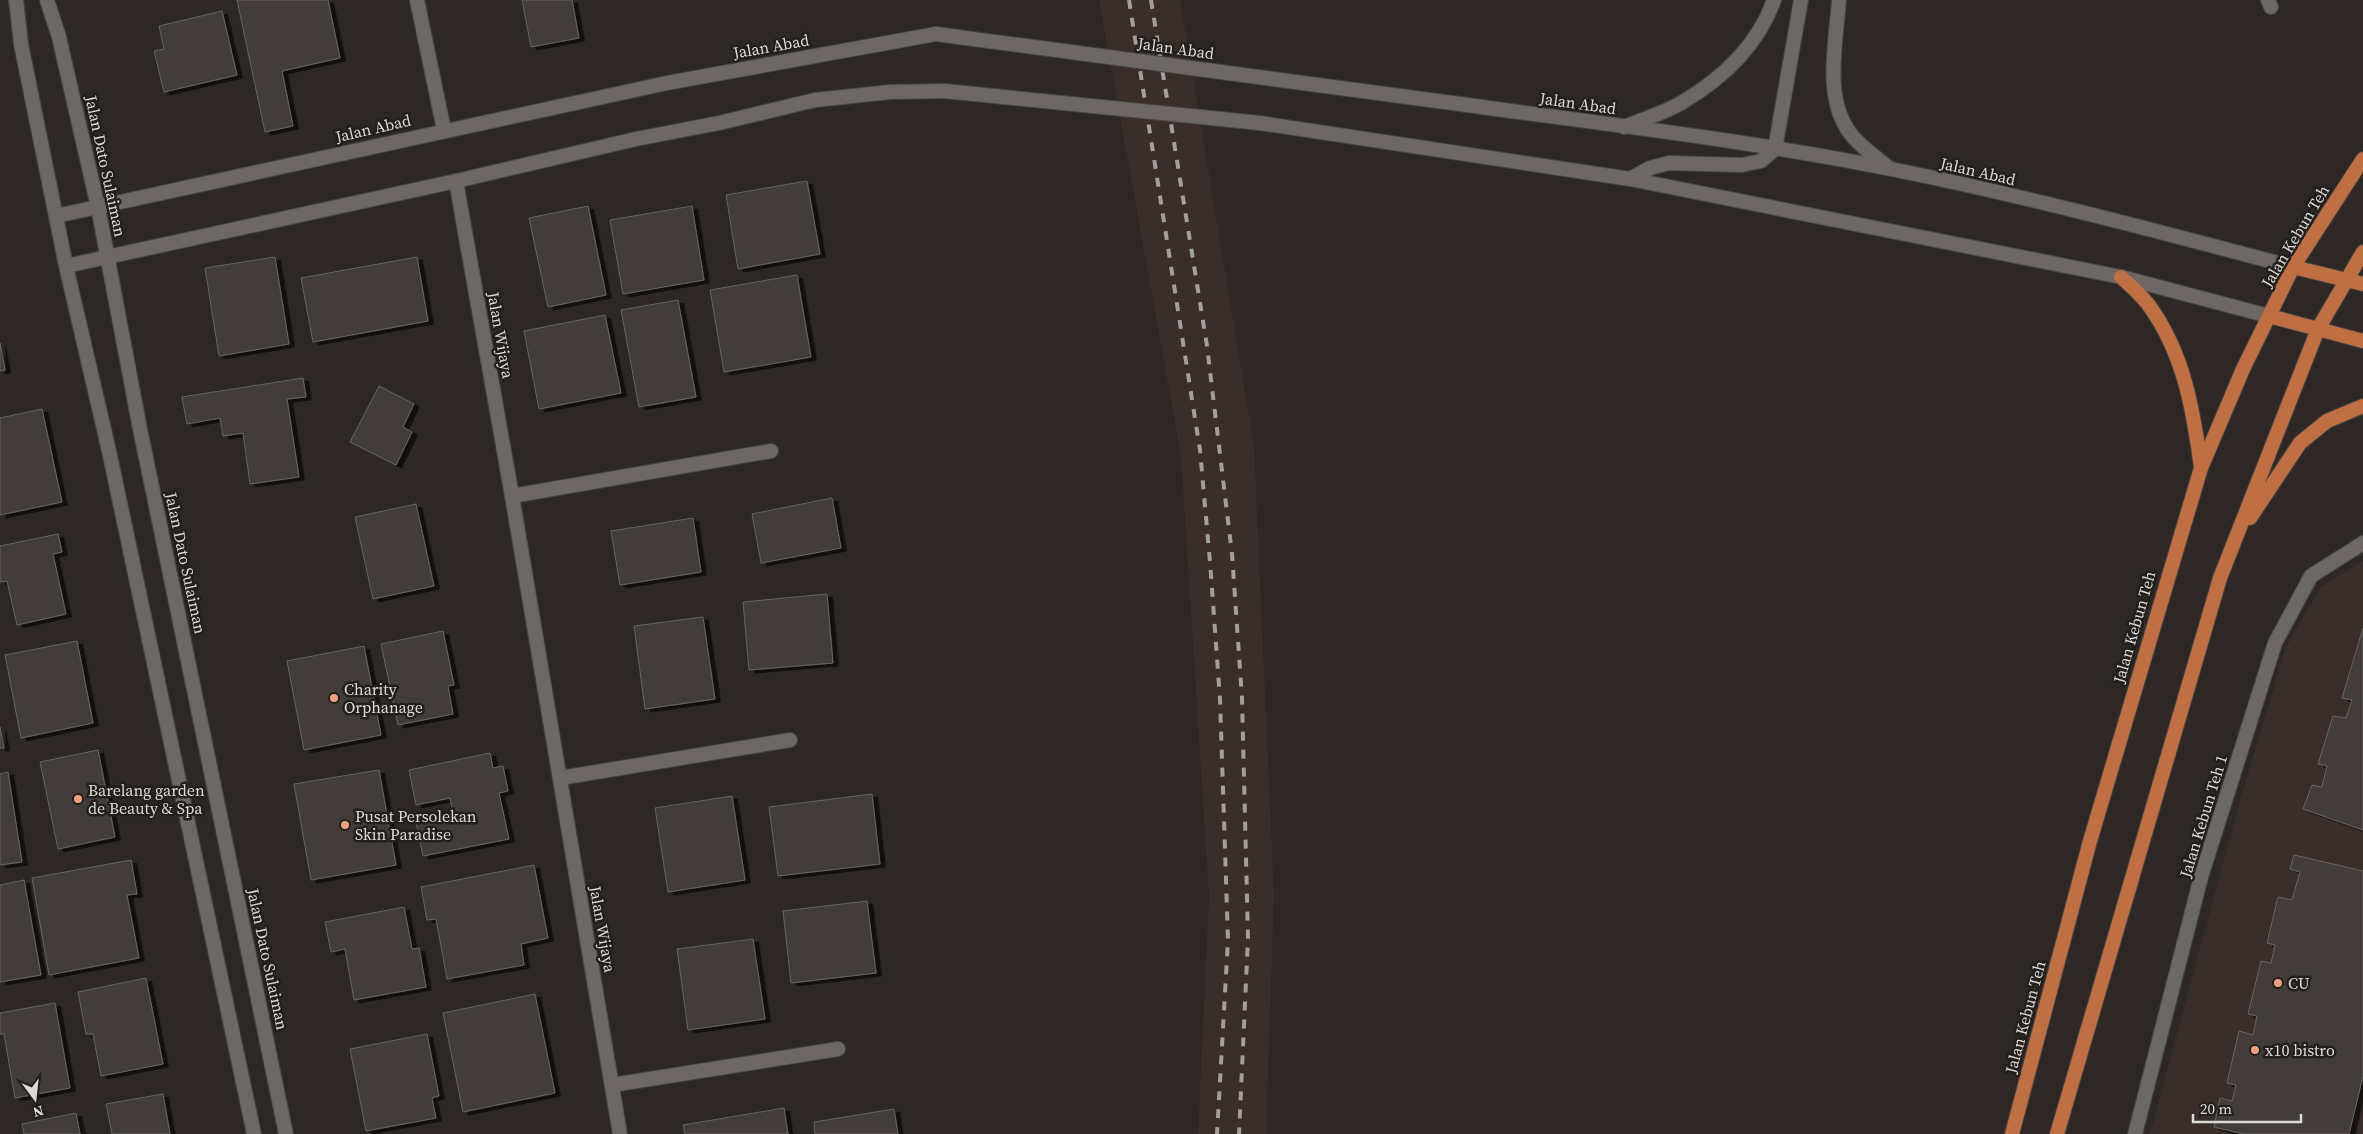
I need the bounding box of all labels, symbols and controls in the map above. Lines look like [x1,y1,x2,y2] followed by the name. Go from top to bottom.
[730,28,811,64] street label: Jalan Abad
[1135,32,1216,64] street label: Jalan Abad
[1537,87,1618,119] street label: Jalan Abad
[80,92,132,239] street label: Jalan Dato Sulaiman
[332,109,413,148] street label: Jalan Abad
[1937,151,2018,190] street label: Jalan Abad
[2255,180,2334,292] street label: Jalan Kebun Teh
[482,289,520,381] street label: Jalan Wijaya
[160,489,212,636] street label: Jalan Dato Sulaiman
[2107,568,2161,687] street label: Jalan Kebun Teh
[344,678,423,718] place label: Charity Orphanage
[328,692,340,704] marker: Charity Orphanage
[2174,752,2232,881] street label: Jalan Kebun Teh 1
[88,779,205,819] place label: Barelang garden de Beauty & Spa
[72,793,84,805] marker: Barelang garden de Beauty & Spa
[355,805,477,845] place label: Pusat Persolekan Skin Paradise
[339,819,351,831] marker: Pusat Persolekan Skin Paradise
[584,883,622,975] street label: Jalan Wijaya
[242,885,294,1032] street label: Jalan Dato Sulaiman
[1999,958,2051,1077] street label: Jalan Kebun Teh
[2288,972,2310,994] place label: CU
[2272,977,2284,989] marker: CU
[2265,1039,2335,1061] place label: x10 bistro
[2249,1044,2261,1056] marker: x10 bistro
[10,1074,60,1124] north arrow
[2193,1092,2300,1124] scale bar
[2200,1098,2232,1119] text: 20 m
[31,1101,46,1123] text: N

